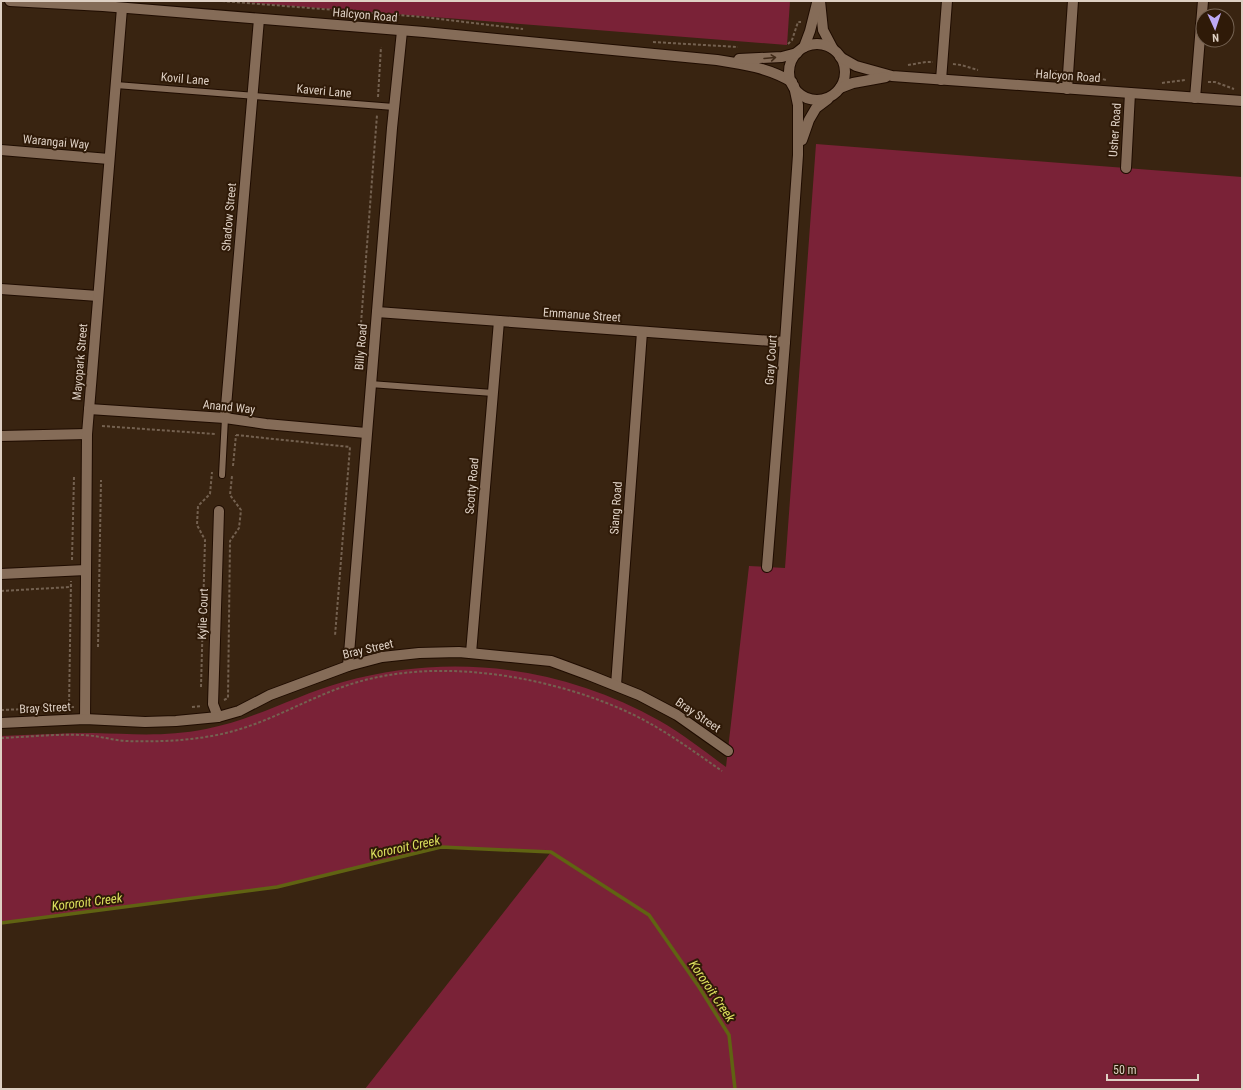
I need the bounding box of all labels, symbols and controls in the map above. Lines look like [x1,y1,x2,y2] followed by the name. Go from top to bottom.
[332,5,398,25] street label: Halcyon Road
[1195,8,1235,48] north arrow
[1212,31,1219,44] text: N
[763,55,776,62] one-way arrow
[1035,67,1101,85] street label: Halcyon Road
[160,70,210,88] street label: Kovil Lane
[296,82,352,100] street label: Kaveri Lane
[1106,102,1124,157] street label: Usher Road
[22,132,90,152] street label: Warangai Way
[219,182,239,252] street label: Shadow Street
[543,305,622,325] street label: Emmanue Street
[70,322,90,401] street label: Mayopark Street
[352,323,370,371] street label: Billy Road
[762,334,780,385] street label: Gray Court
[202,397,256,417] street label: Anand Way
[463,457,481,515] street label: Scotty Road
[607,481,625,535] street label: Siang Road
[195,588,211,640] street label: Kylie Court
[341,636,395,662] street label: Bray Street
[673,695,724,735] street label: Bray Street
[19,700,72,716] street label: Bray Street
[369,832,442,862] water label: Kororoit Creek
[51,890,123,914] water label: Kororoit Creek
[686,957,738,1025] water label: Kororoit Creek
[1107,1056,1198,1082] scale bar
[1113,1063,1137,1077] text: 50 m

